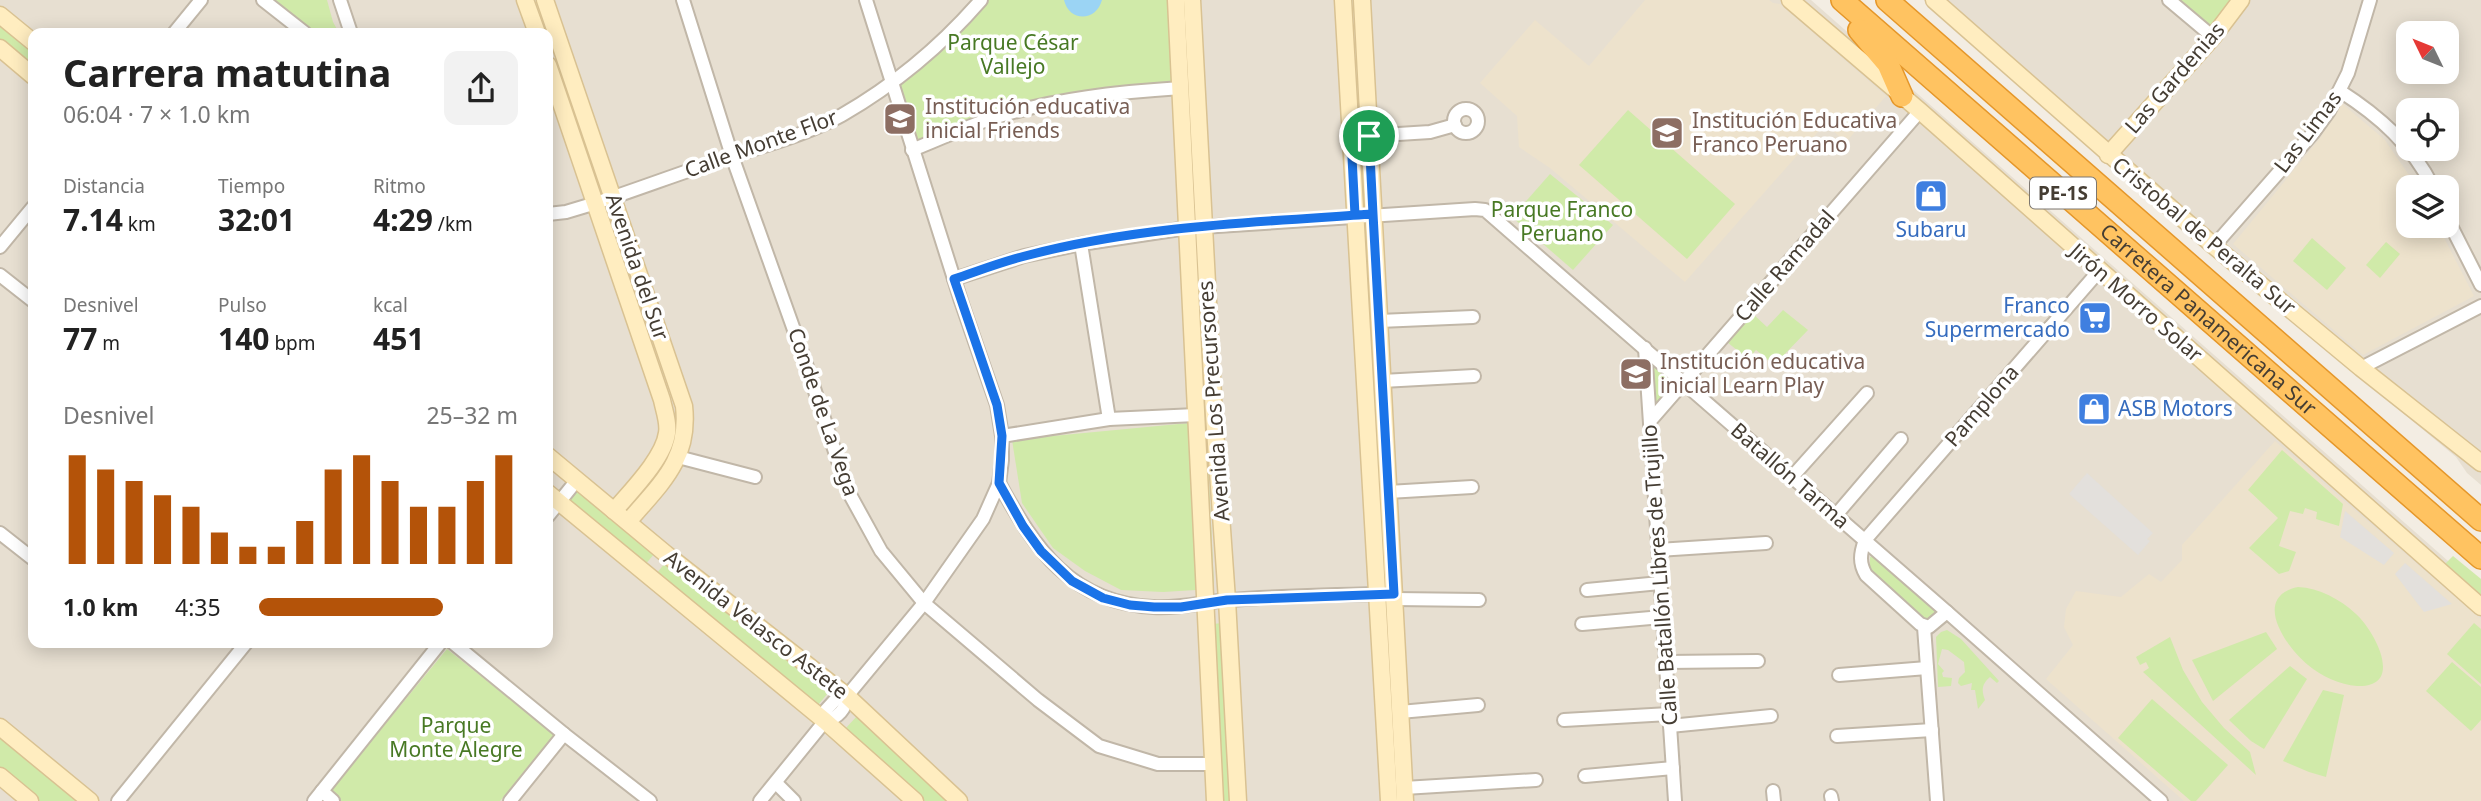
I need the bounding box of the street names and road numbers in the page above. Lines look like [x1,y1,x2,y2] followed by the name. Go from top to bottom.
[2118,16,2230,139] street label: Las Gardenias
[2267,85,2347,178] street label: Las Limas
[680,102,841,184] street label: Calle Monte Flor
[2107,150,2303,321] street label: Cristobal de Peralta Sur
[2030,178,2096,209] road number: PE-1S
[600,190,676,344] street label: Avenida del Sur
[1728,203,1841,327] street label: Calle Ramadal
[2094,217,2323,421] street label: Carretera Panamericana Sur
[2063,235,2209,368] street label: Jirón Morro Solar
[1191,280,1235,522] street label: Avenida Los Precursores
[782,324,866,500] street label: Conde de La Vega
[1938,358,2025,452] street label: Pamplona
[1725,416,1856,535] street label: Batallón Tarma
[1635,424,1683,727] street label: Calle Batallón Libres de Trujillo
[659,544,854,705] street label: Avenida Velasco Astete

